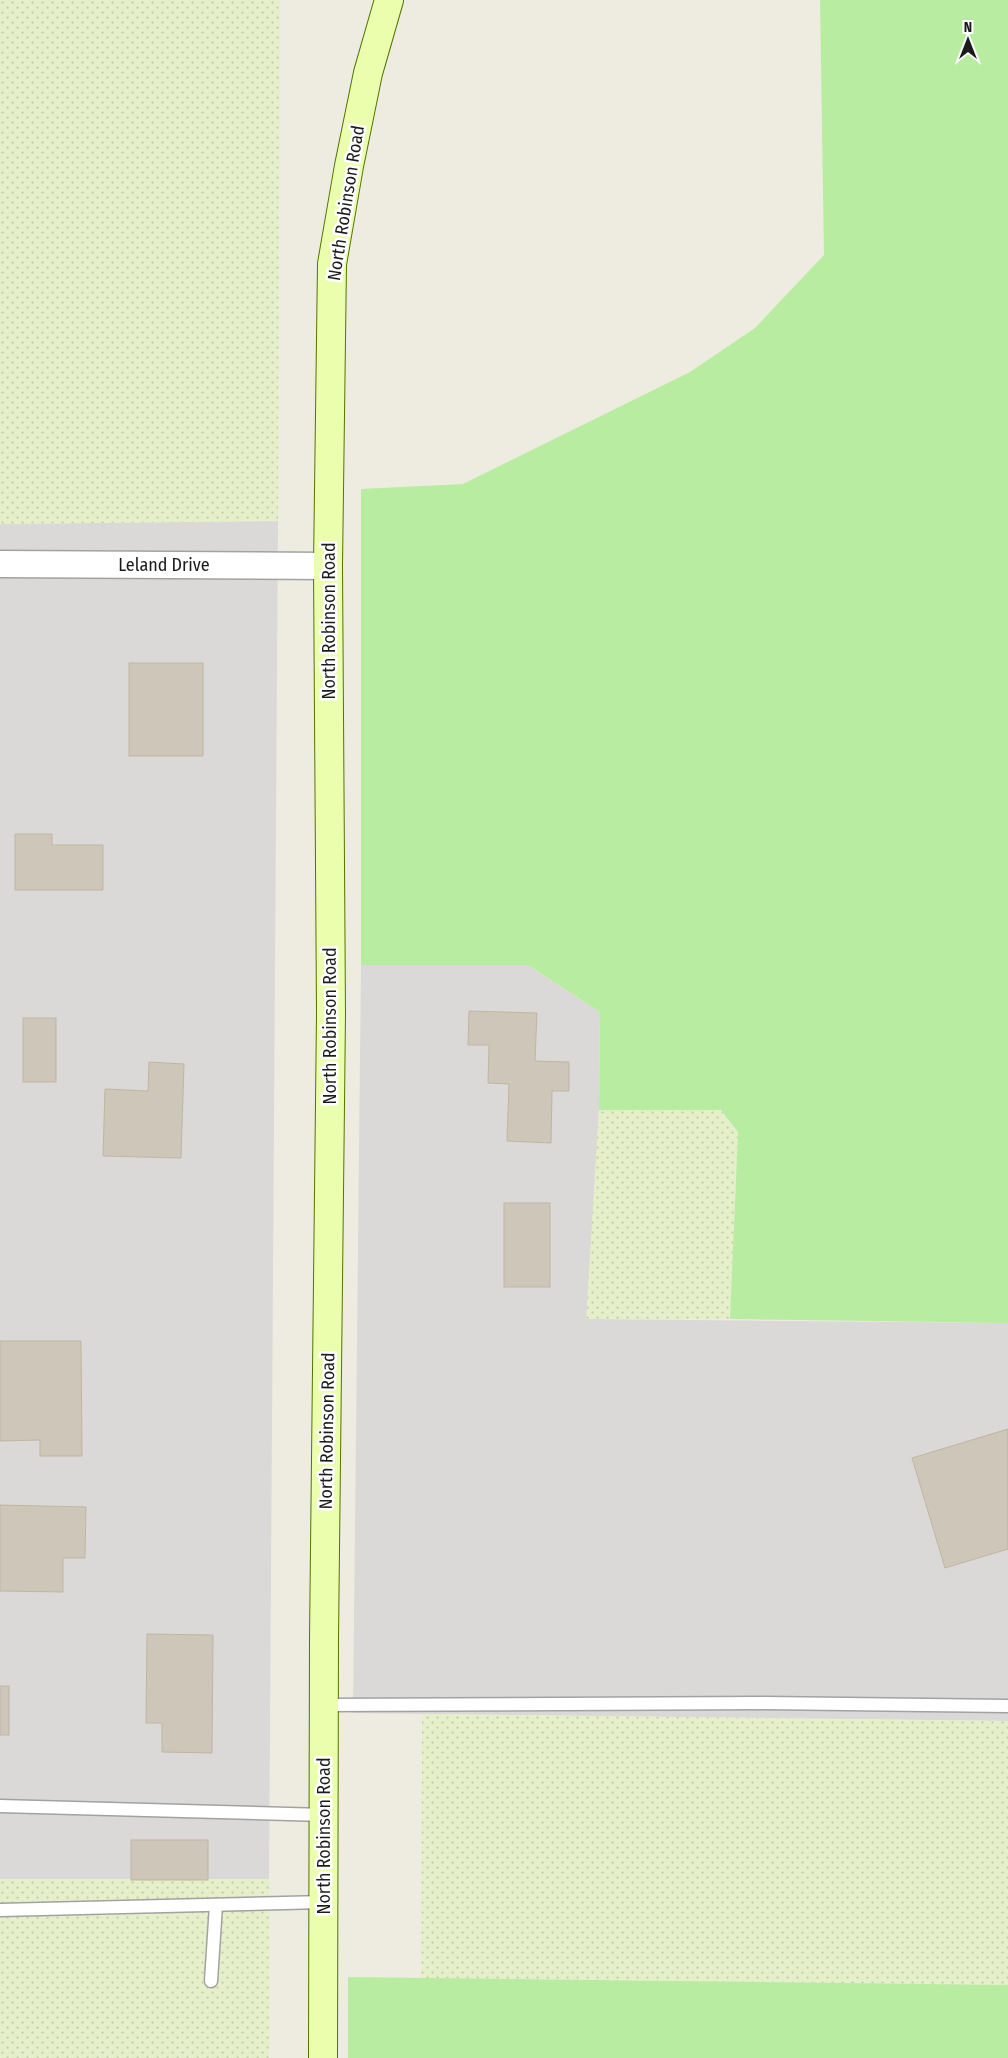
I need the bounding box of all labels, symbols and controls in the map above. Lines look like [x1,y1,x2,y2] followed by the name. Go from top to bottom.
[943,15,993,65] north arrow
[964,19,972,36] text: N
[323,124,369,282] street label: North Robinson Road
[318,542,340,700] street label: North Robinson Road
[118,554,210,576] street label: Leland Drive
[319,947,341,1105] street label: North Robinson Road
[315,1352,339,1510] street label: North Robinson Road
[313,1757,335,1915] street label: North Robinson Road

